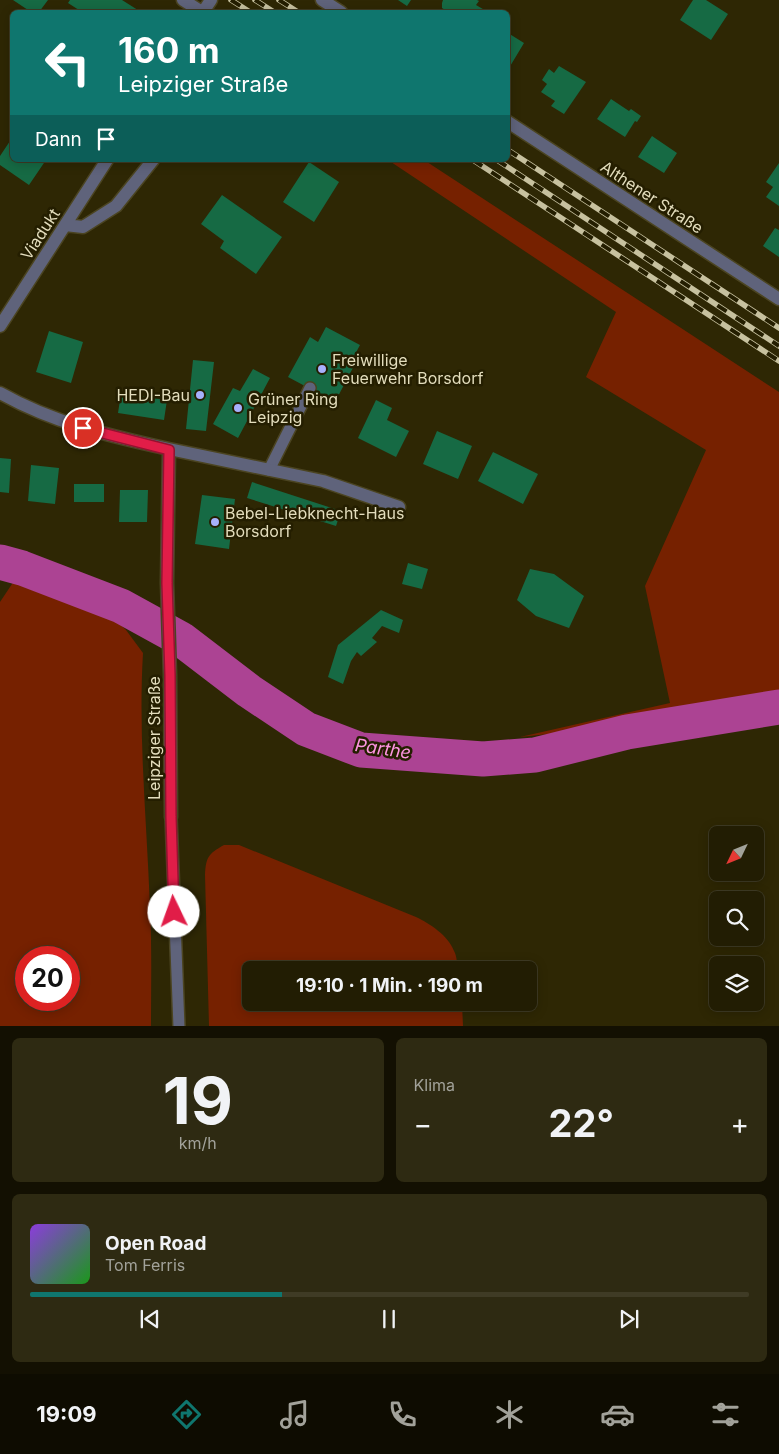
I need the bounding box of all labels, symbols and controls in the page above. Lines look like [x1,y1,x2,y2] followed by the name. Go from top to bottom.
[118,29,220,71] text: 160 m
[35,30,100,95] icon: left
[118,71,288,97] text: Leipziger Straße
[92,125,120,153] icon: arrive
[35,128,82,151] text: Dann
[597,156,707,238] street label: Althener Straße
[16,205,64,263] street label: Viadukt
[332,350,483,388] place label: Freiwillige Feuerwehr Borsdorf
[316,363,328,375] marker: Freiwillige Feuerwehr Borsdorf
[116,385,190,405] place label: HEDI-Bau
[194,389,206,401] marker: HEDI-Bau
[248,389,338,427] place label: Grüner Ring Leipzig
[232,402,244,414] marker: Grüner Ring Leipzig
[62,407,104,449] pin
[69,414,97,442] icon: arrive
[225,503,404,541] place label: Bebel-Liebknecht-Haus Borsdorf
[209,516,221,528] marker: Bebel-Liebknecht-Haus Borsdorf
[144,676,164,800] street label: Leipziger Straße
[354,734,412,763] water label: Parthe
[709,826,764,881] north arrow
[709,826,764,1011] map controls
[147,885,199,937] position arrow
[709,891,764,946] button: search
[15,946,80,1011] speed limit sign: 20
[709,956,764,1011] button: layers
[296,974,483,997] text: 19:10 · 1 Min. · 190 m
[163,1061,233,1140] text: 19
[414,1075,455,1095] text: Klima
[549,1100,614,1146] text: 22°
[414,1107,432,1141] text: −
[730,1107,749,1141] text: +
[179,1133,217,1153] text: km/h
[105,1232,206,1255] text: Open Road
[105,1255,185,1275] text: Tom Ferris
[136,1305,164,1333] icon: previous
[375,1305,403,1333] icon: pause
[615,1305,643,1333] icon: next
[169,1397,204,1432] icon: directions
[277,1397,312,1432] icon: music
[385,1397,420,1432] icon: phone
[492,1397,527,1432] icon: climate
[600,1397,635,1432] icon: car
[708,1397,743,1432] icon: filters
[36,1401,97,1427] text: 19:09

